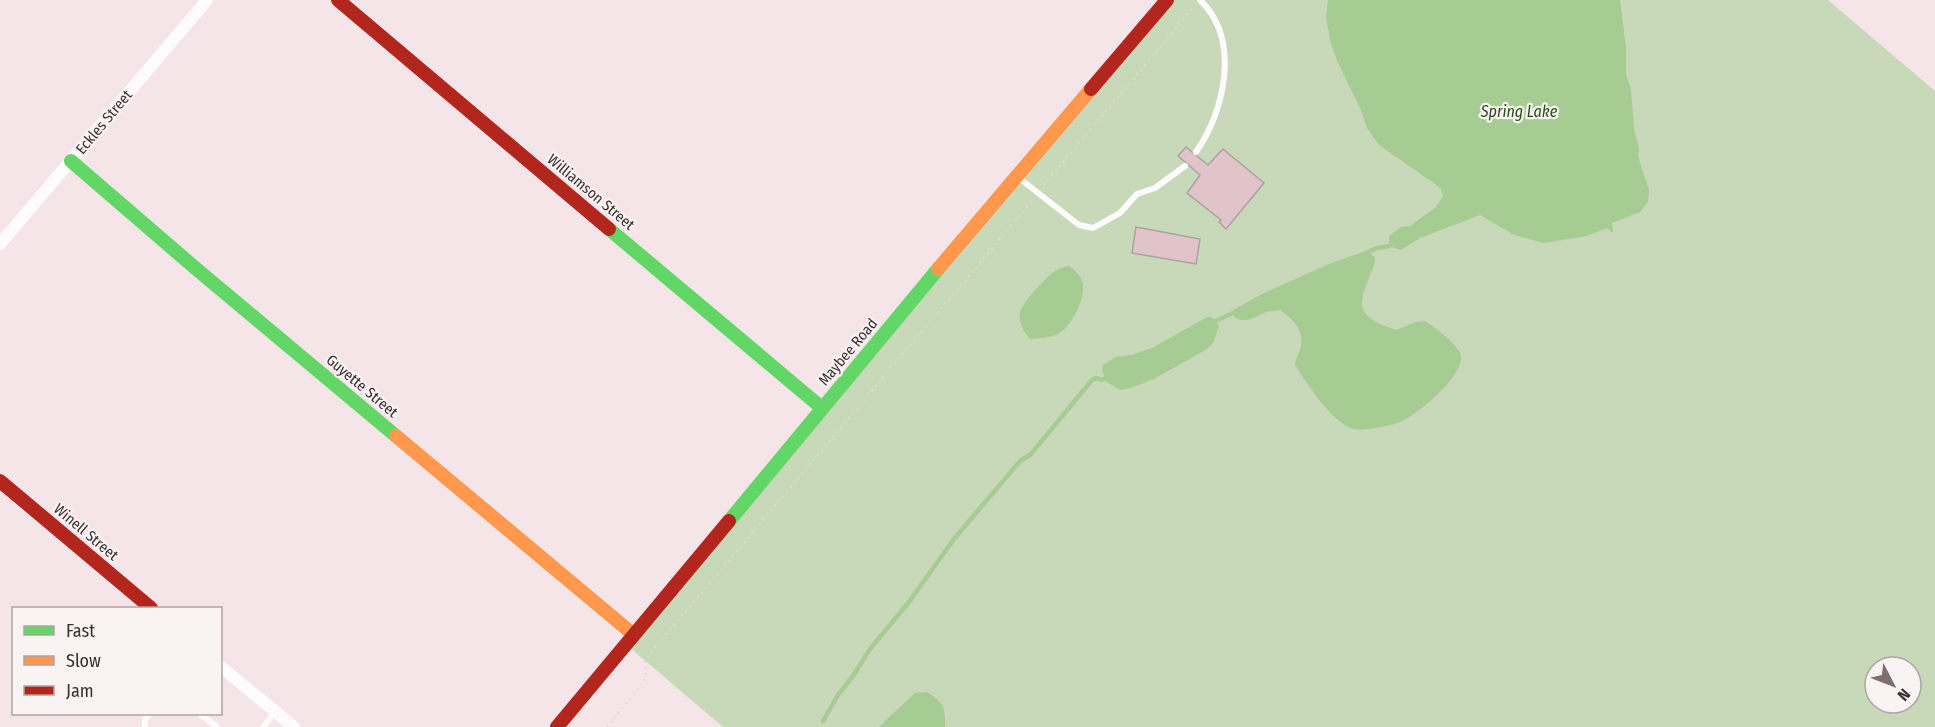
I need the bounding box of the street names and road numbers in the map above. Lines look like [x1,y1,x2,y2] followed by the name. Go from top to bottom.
[72,86,136,158] street label: Eckles Street
[544,150,638,234] street label: Williamson Street
[815,315,881,389] street label: Maybee Road
[323,351,402,421] street label: Guyette Street
[50,500,122,564] street label: Winell Street

